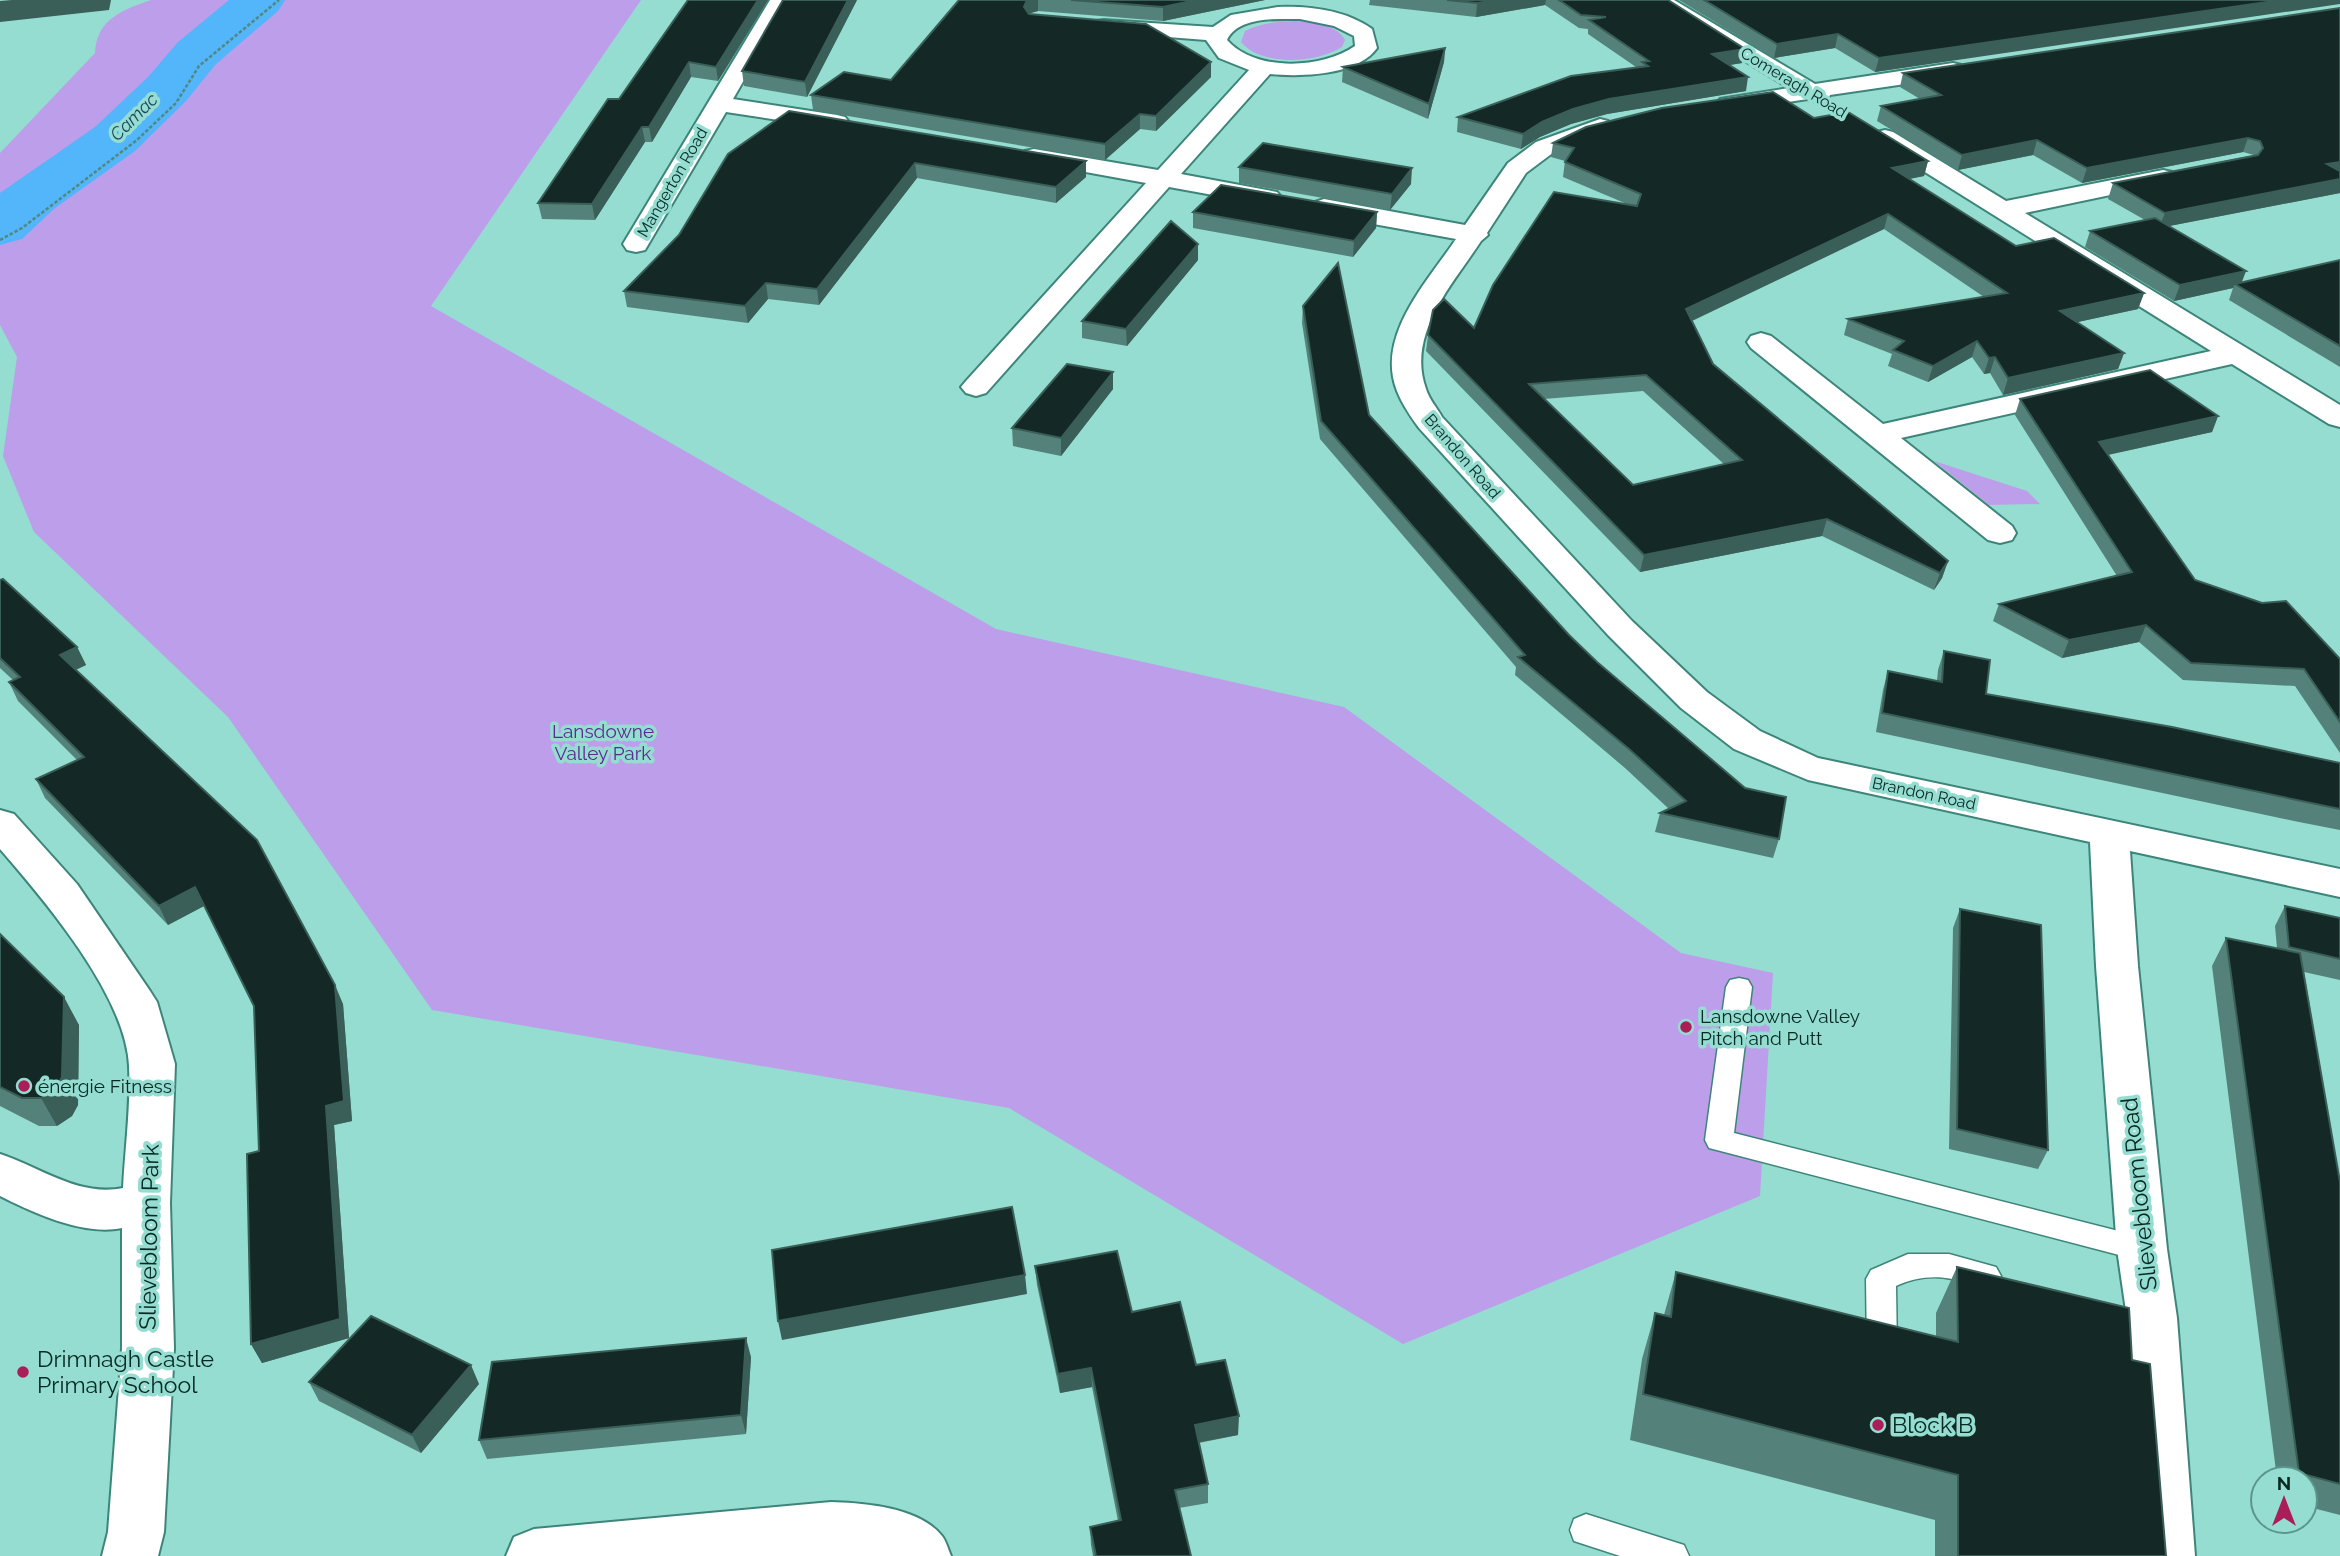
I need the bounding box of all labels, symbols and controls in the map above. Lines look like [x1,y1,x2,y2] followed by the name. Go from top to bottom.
[1737,43,1850,122] street label: Comeragh Road
[106,88,162,145] water label: Camac
[633,124,712,240] street label: Mangerton Road
[1421,410,1504,502] street label: Brandon Road
[552,720,654,764] park label: Lansdowne Valley Park
[1870,773,1978,814] street label: Brandon Road
[1700,1005,1860,1049] place label: Lansdowne Valley Pitch and Putt
[1678,1019,1694,1035] marker: Lansdowne Valley Pitch and Putt
[38,1075,172,1097] place label: énergie Fitness
[16,1078,32,1094] marker: énergie Fitness
[2115,1096,2162,1292] street label: Slievebloom Road
[133,1144,164,1330] street label: Slievebloom Park
[37,1345,214,1398] place label: Drimnagh Castle Primary School
[15,1364,31,1380] marker: Drimnagh Castle Primary School
[1892,1411,1973,1438] place label: Block B
[1870,1417,1886,1433] marker: Block B
[2249,1465,2319,1535] north arrow
[2277,1472,2291,1494] text: N

